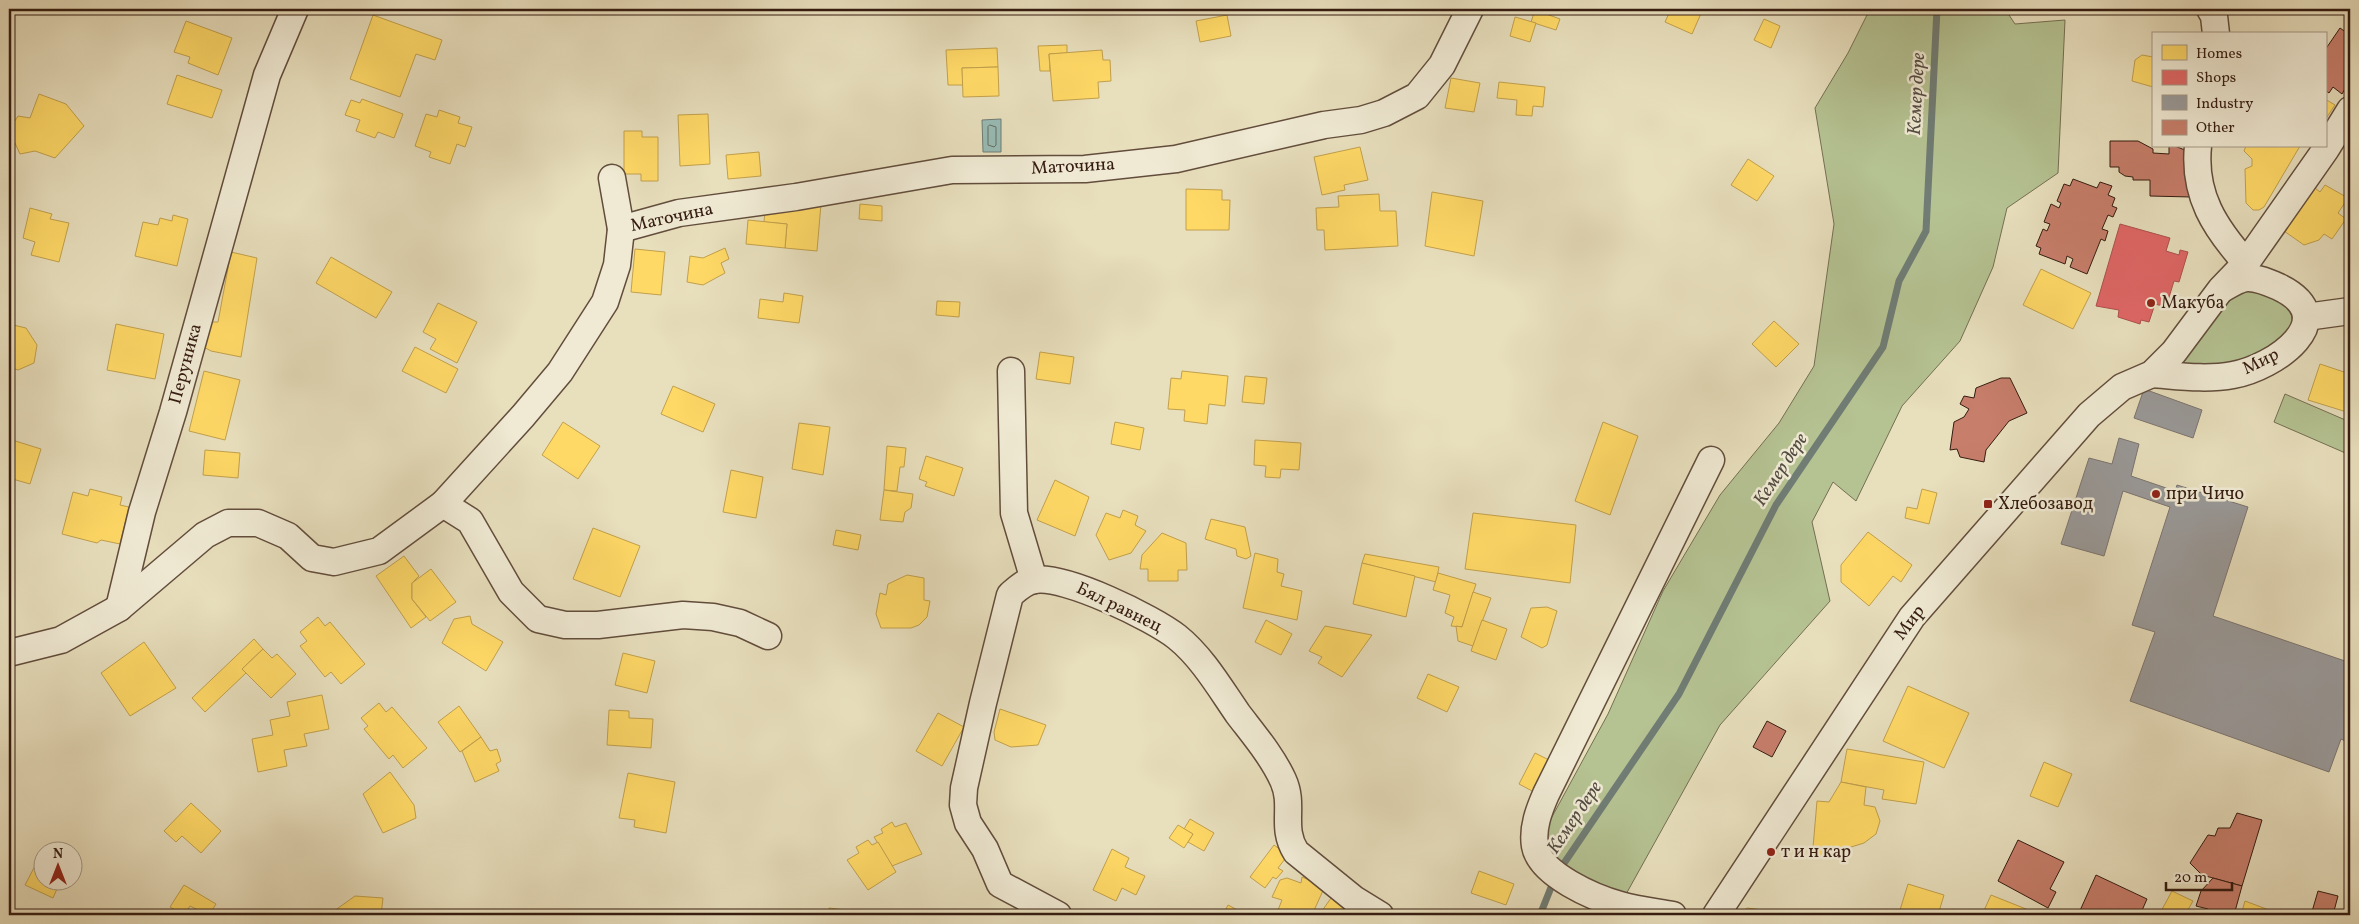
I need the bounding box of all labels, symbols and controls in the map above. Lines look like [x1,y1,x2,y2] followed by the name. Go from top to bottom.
[2152,32,2326,148] legend
[2196,44,2242,65] text: Homes
[1902,52,1932,136] water label: Кемер дере
[2196,68,2236,89] text: Shops
[2196,94,2253,115] text: Industry
[2196,118,2235,139] text: Other
[1030,152,1116,182] street label: Маточина
[628,197,716,239] street label: Маточина
[2161,291,2224,316] place label: Макуба
[2145,297,2157,309] marker: Макуба
[163,321,209,407] street label: Перуника
[2238,342,2284,382] street label: Мир
[1748,428,1814,512] water label: Кемер дере
[2166,482,2244,507] place label: при Чичо
[2150,488,2162,500] marker: при Чичо
[1998,492,2093,517] place label: Хлебозавод
[1982,498,1994,510] marker: Хлебозавод
[1072,576,1166,640] street label: Бял равнец
[1889,600,1931,646] street label: Мир
[1541,776,1609,859] water label: Кемер дере
[1781,840,1851,865] place label: т и н кар
[32,842,82,892] north arrow
[53,845,63,864] text: N
[1765,846,1777,858] marker: т и н кар
[2166,859,2233,891] scale bar
[2174,868,2207,889] text: 20 m

